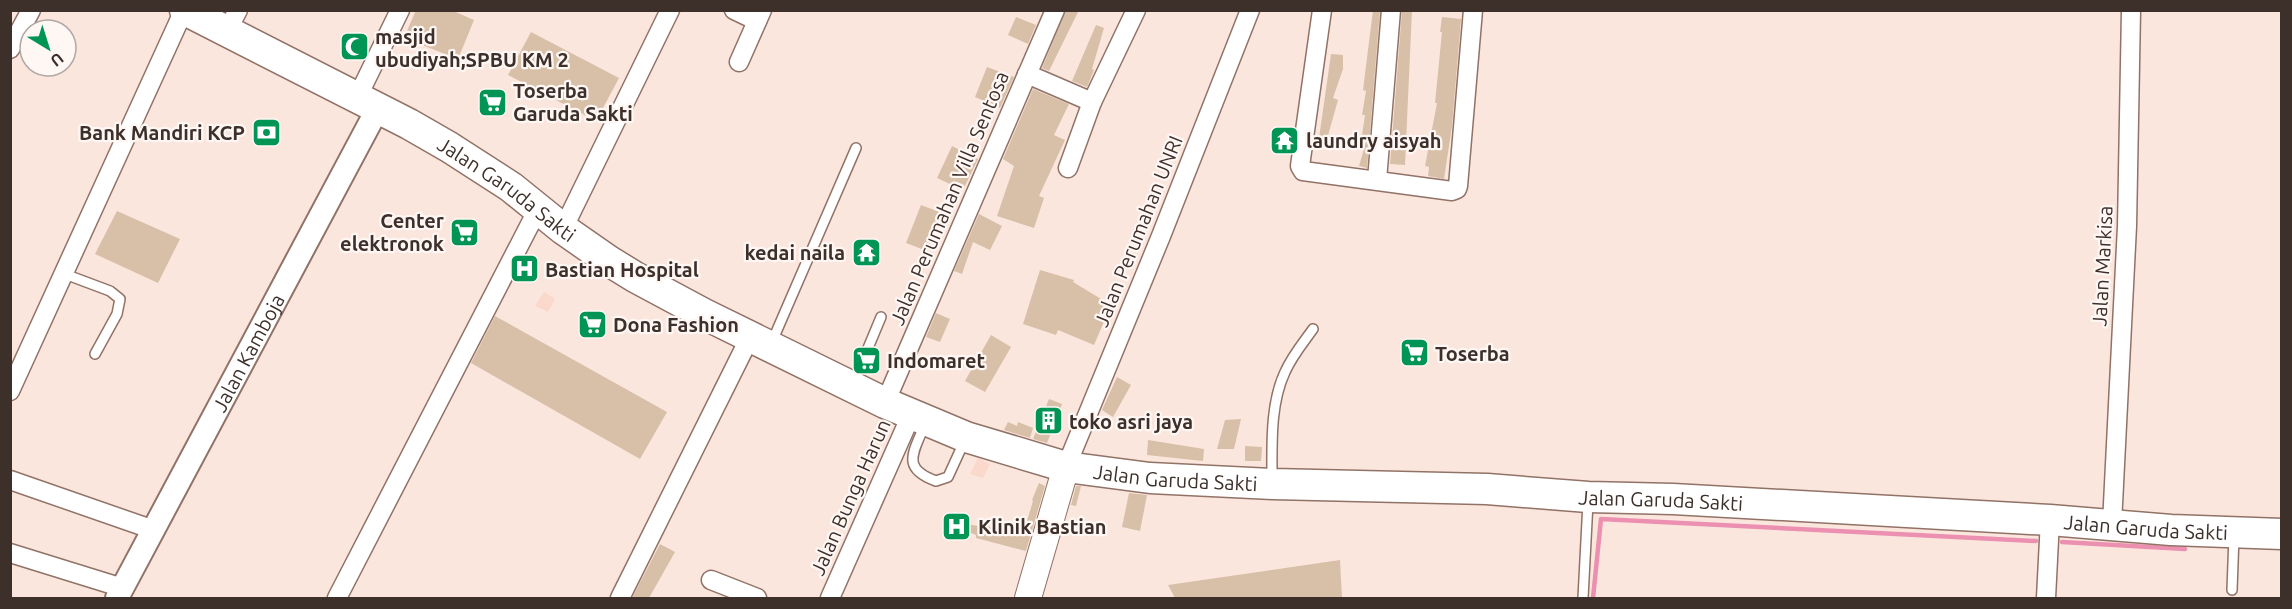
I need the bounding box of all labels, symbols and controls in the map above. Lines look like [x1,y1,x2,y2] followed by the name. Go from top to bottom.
[18,18,78,78] north arrow
[375,25,569,71] place label: masjid ubudiyah;SPBU KM 2
[338,31,370,63] mosque icon: masjid ubudiyah;SPBU KM 2
[47,49,67,70] text: U
[885,68,1013,328] street label: Jalan Perumahan Villa Sentosa
[513,79,633,125] place label: Toserba Garuda Sakti
[476,86,508,118] supermarket icon: Toserba Garuda Sakti
[250,116,282,148] bank icon: Bank Mandiri KCP
[79,121,245,144] place label: Bank Mandiri KCP
[1269,124,1301,156] temple icon: laundry aisyah
[1306,129,1442,152] place label: laundry aisyah
[434,132,580,246] street label: Jalan Garuda Sakti
[1089,132,1187,330] street label: Jalan Perumahan UNRI
[2087,205,2117,327] street label: Jalan Markisa
[340,209,445,255] place label: Center elektronok
[449,216,481,248] supermarket icon: Center elektronok
[850,236,882,268] temple icon: kedai naila
[744,241,845,264] place label: kedai naila
[508,253,540,285] hospital icon: Bastian Hospital
[545,258,699,281] place label: Bastian Hospital
[207,290,288,415] street label: Jalan Kamboja
[576,308,608,340] supermarket icon: Dona Fashion
[613,313,739,336] place label: Dona Fashion
[1398,337,1430,369] supermarket icon: Toserba
[1435,342,1510,365] place label: Toserba
[850,344,882,376] supermarket icon: Indomaret
[887,349,985,372] place label: Indomaret
[1032,405,1064,437] building icon: toko asri jaya
[1069,410,1193,433] place label: toko asri jaya
[805,415,895,579] street label: Jalan Bunga Harun
[1092,459,1258,495] street label: Jalan Garuda Sakti
[1578,485,1744,514] street label: Jalan Garuda Sakti
[941,510,973,542] hospital icon: Klinik Bastian
[2063,510,2228,544] street label: Jalan Garuda Sakti
[978,515,1106,538] place label: Klinik Bastian

